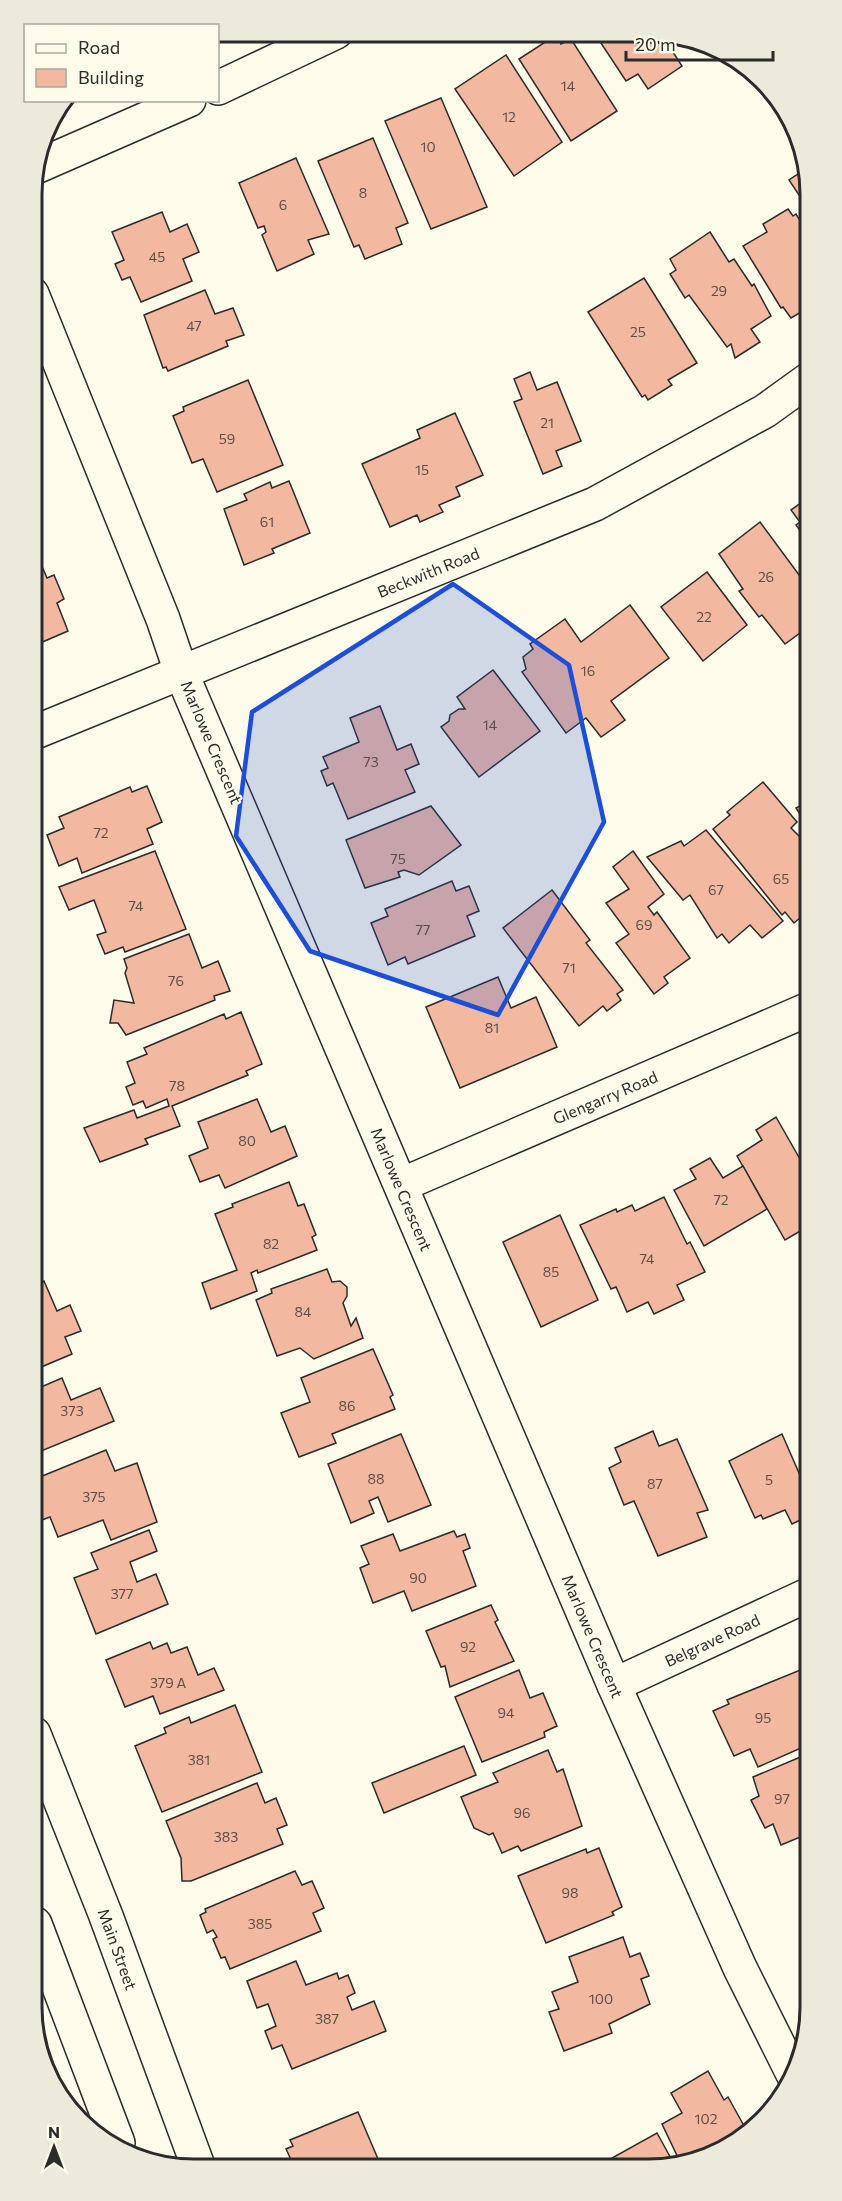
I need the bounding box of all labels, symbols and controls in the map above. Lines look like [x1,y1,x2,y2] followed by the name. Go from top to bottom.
[24,24,219,102] legend
[626,24,773,62] scale bar
[635,33,676,55] text: 20 m
[78,36,120,58] text: Road
[78,66,144,88] text: Building
[561,77,576,94] house number: 14
[502,108,516,125] house number: 12
[420,138,436,155] house number: 10
[359,184,367,201] house number: 8
[279,196,287,213] house number: 6
[149,248,165,265] house number: 45
[711,282,727,299] house number: 29
[186,317,202,334] house number: 47
[630,323,646,340] house number: 25
[540,414,554,431] house number: 21
[219,430,235,447] house number: 59
[415,461,429,478] house number: 15
[260,513,274,530] house number: 61
[374,543,482,601] street label: Beckwith Road
[758,568,774,585] house number: 26
[696,608,712,625] house number: 22
[581,662,595,679] house number: 16
[177,677,247,807] street label: Marlowe Crescent
[483,716,498,733] house number: 14
[363,753,379,770] house number: 73
[93,824,109,841] house number: 72
[390,850,406,867] house number: 75
[773,870,789,887] house number: 65
[708,881,724,898] house number: 67
[129,897,144,914] house number: 74
[636,916,652,933] house number: 69
[416,921,430,938] house number: 77
[562,959,576,976] house number: 71
[168,972,184,989] house number: 76
[485,1019,499,1036] house number: 81
[550,1066,660,1128] street label: Glengarry Road
[169,1077,185,1094] house number: 78
[367,1124,437,1254] street label: Marlowe Crescent
[238,1132,256,1149] house number: 80
[713,1191,729,1208] house number: 72
[263,1235,279,1252] house number: 82
[640,1250,655,1267] house number: 74
[543,1263,559,1280] house number: 85
[295,1303,312,1320] house number: 84
[339,1397,356,1414] house number: 86
[60,1402,84,1419] house number: 373
[368,1470,385,1487] house number: 88
[765,1471,773,1488] house number: 5
[647,1475,663,1492] house number: 87
[82,1488,106,1505] house number: 375
[409,1569,427,1586] house number: 90
[558,1571,628,1701] street label: Marlowe Crescent
[111,1585,133,1602] house number: 377
[661,1610,763,1670] street label: Belgrave Road
[460,1638,476,1655] house number: 92
[150,1674,186,1691] house number: 379 A
[498,1704,515,1721] house number: 94
[755,1709,771,1726] house number: 95
[188,1751,210,1768] house number: 381
[774,1790,790,1807] house number: 97
[514,1804,531,1821] house number: 96
[214,1828,238,1845] house number: 383
[562,1884,579,1901] house number: 98
[95,1906,142,1993] street label: Main Street
[248,1915,272,1932] house number: 385
[589,1990,613,2007] house number: 100
[315,2010,339,2027] house number: 387
[695,2110,718,2127] house number: 102
[24,2117,84,2177] north arrow
[48,2122,60,2141] text: N

